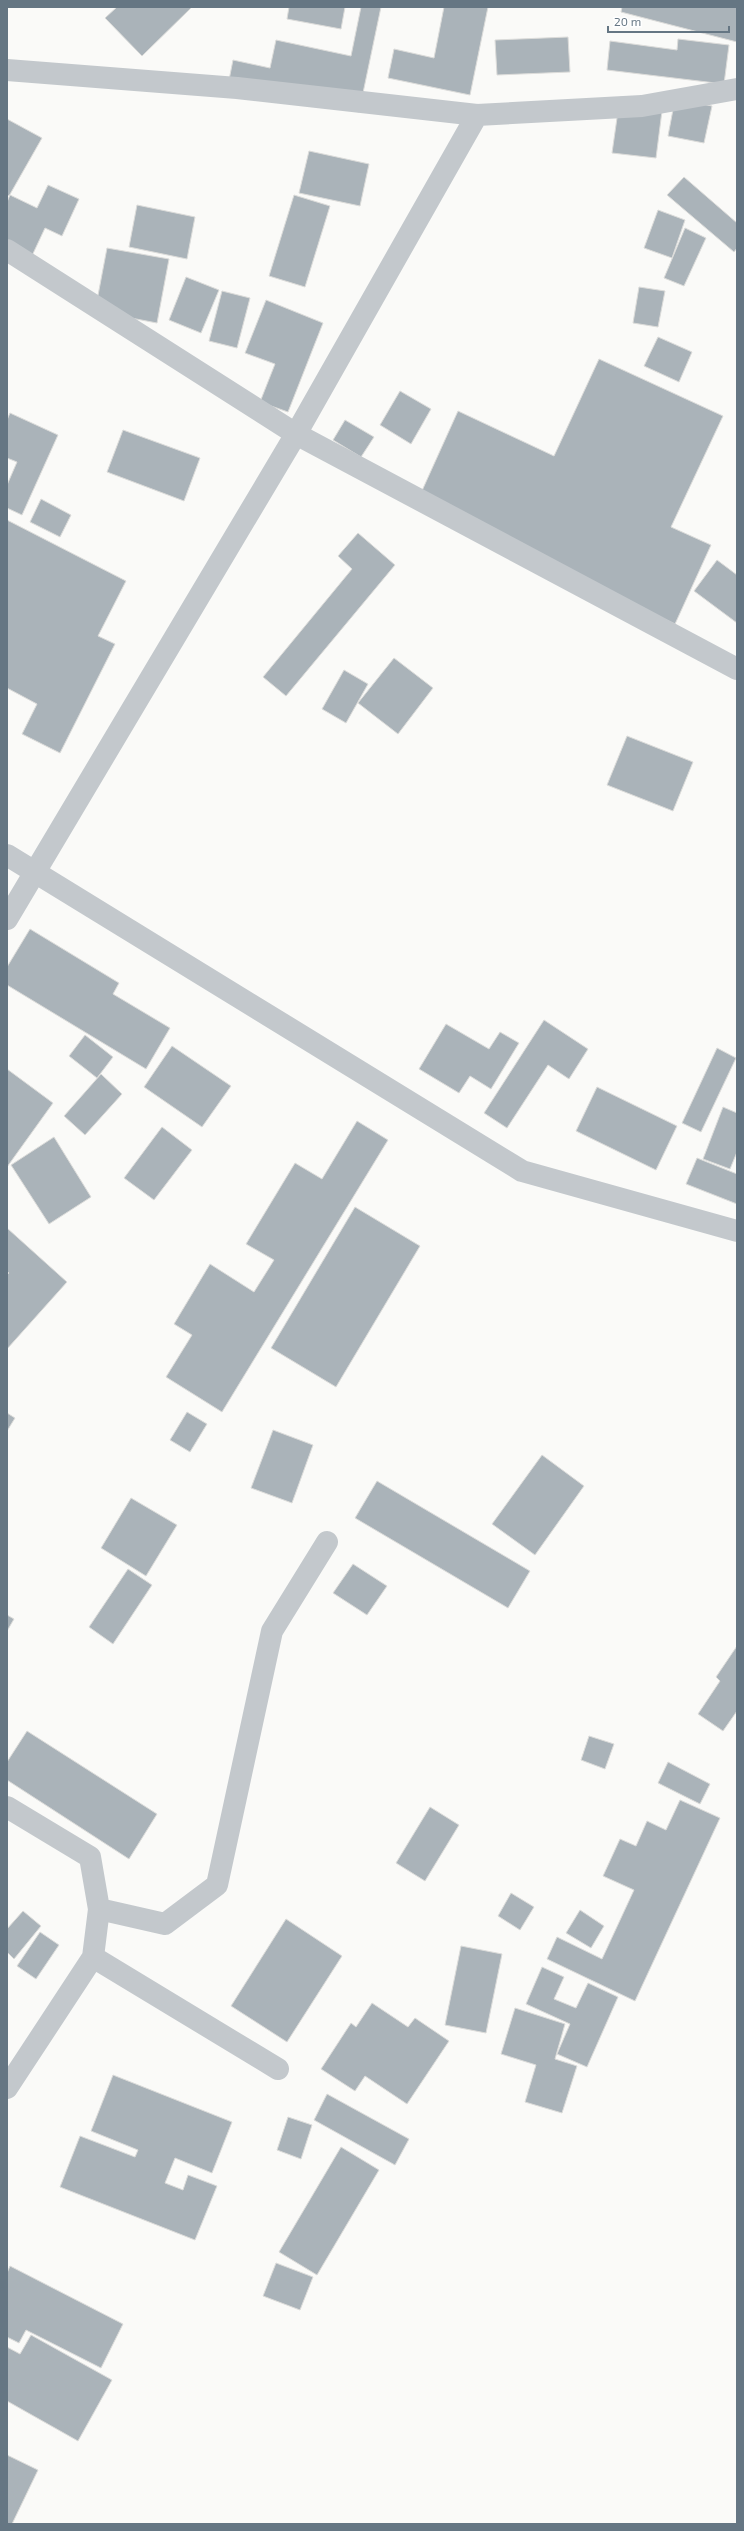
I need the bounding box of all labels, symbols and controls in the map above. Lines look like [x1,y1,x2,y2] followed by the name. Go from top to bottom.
[608,8,729,34] scale bar
[614,14,641,28] text: 20 m

